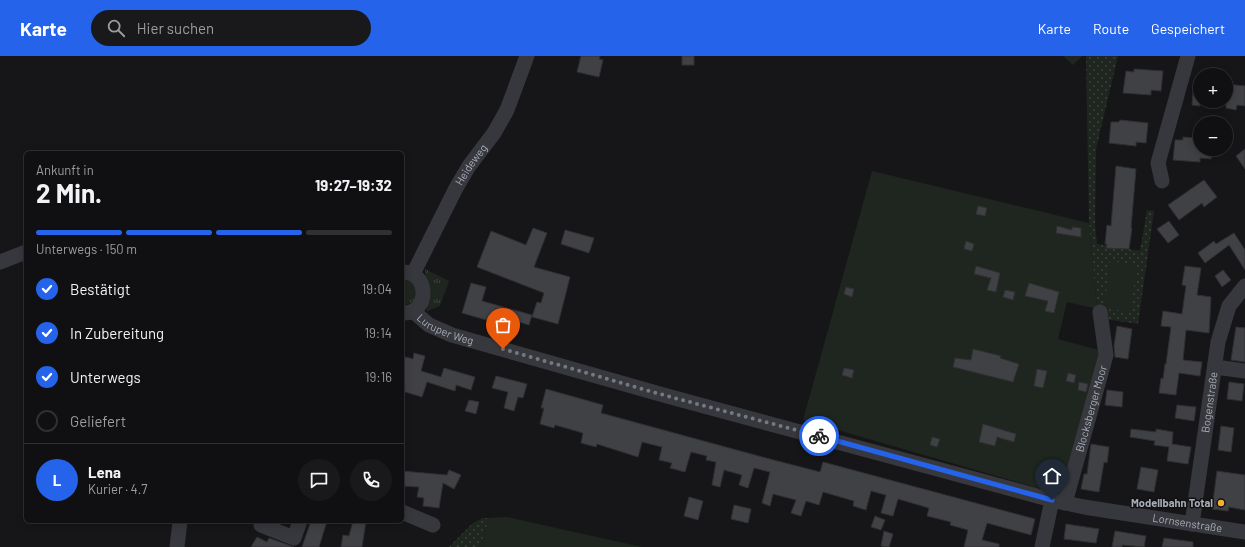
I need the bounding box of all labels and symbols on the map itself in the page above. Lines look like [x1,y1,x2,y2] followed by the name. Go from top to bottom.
[452,141,489,187] street label: Heideweg
[486,308,520,349] pin
[415,311,475,347] street label: Luruper Weg
[1072,364,1109,453] street label: Blocksberger Moor
[1198,371,1220,434] street label: Bogenstraße
[799,416,839,456] courier
[1035,459,1069,500] pin
[1131,496,1213,509] place label: Modellbahn Total
[1216,498,1226,508] marker: Modellbahn Total
[1152,511,1223,534] street label: Lornsenstraße

